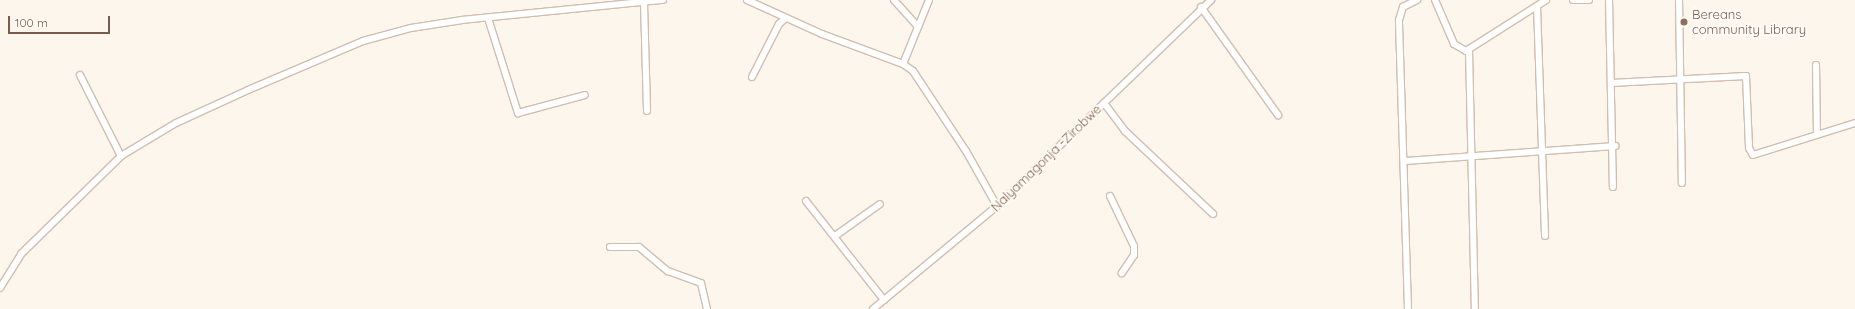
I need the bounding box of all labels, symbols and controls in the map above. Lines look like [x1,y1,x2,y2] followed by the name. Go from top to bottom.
[1692,7,1806,38] place label: Bereans community Library
[10,8,112,34] scale bar
[15,15,48,30] text: 100 m
[1679,17,1689,27] marker: Bereans community Library
[988,101,1104,215] street label: Nalyamagonja -Zirobwe

